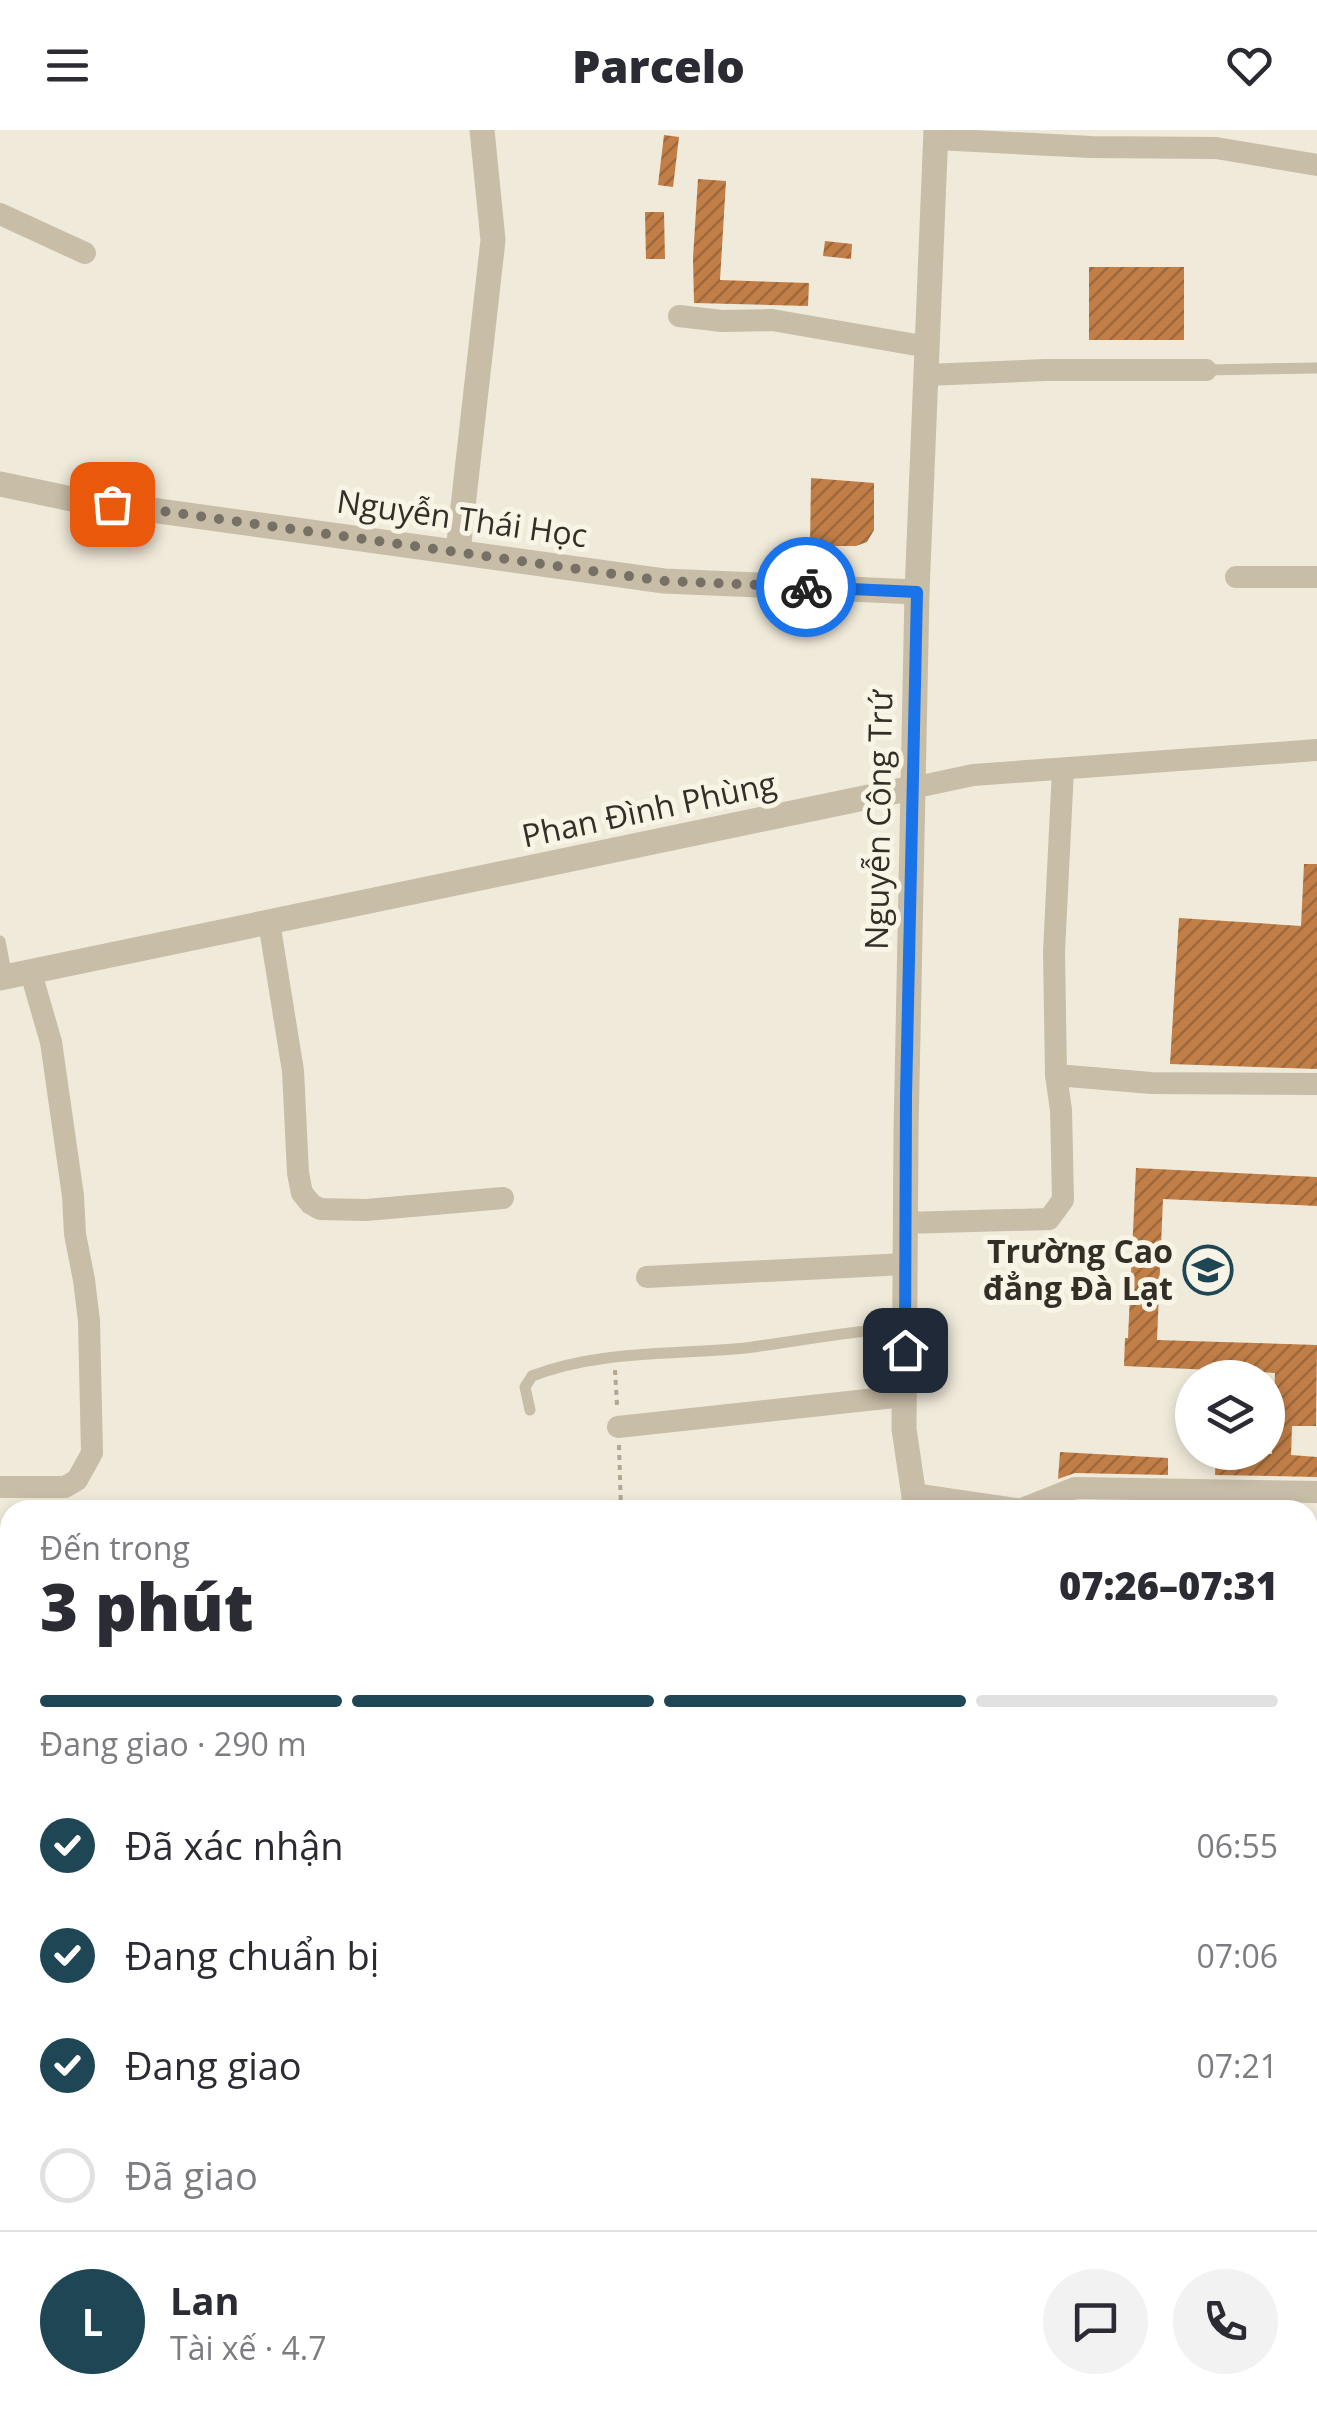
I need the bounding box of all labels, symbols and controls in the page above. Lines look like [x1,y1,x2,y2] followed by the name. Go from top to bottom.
[572,35,745,96] text: Parcelo
[40,38,95,93] icon: menu
[1222,38,1277,93] icon: heart
[70,462,155,547] pin
[85,477,140,532] icon: bag
[334,479,590,556] street label: Nguyễn Thái Học
[756,537,856,637] courier
[779,560,834,615] icon: bike
[854,688,901,950] street label: Nguyễn Công Trứ
[518,761,780,856] street label: Phan Đình Phùng
[983,1229,1173,1309] place label: Trường Cao đẳng Đà Lạt
[1182,1244,1234,1296] school or university icon: Trường Cao đẳng Đà Lạt
[863,1308,948,1393] pin
[878,1323,933,1378] icon: home
[1175,1360,1285,1470] map controls
[1175,1360,1285,1470] button: layers
[40,1526,190,1569] text: Đến trong
[1059,1559,1278,1611] text: 07:26–07:31
[40,1562,254,1650] text: 3 phút
[40,1722,307,1765] text: Đang giao · 290 m
[40,1818,95,1873] icon: check
[125,1819,344,1871] text: Đã xác nhận
[1196,1824,1278,1867] text: 06:55
[40,1928,95,1983] icon: check
[125,1929,379,1981] text: Đang chuẩn bị
[1196,1934,1278,1977] text: 07:06
[40,2038,95,2093] icon: check
[125,2039,302,2091] text: Đang giao
[1196,2044,1278,2087] text: 07:21
[125,2149,258,2201] text: Đã giao
[1043,2269,1148,2374] button: chat
[1173,2269,1278,2374] button: phone
[170,2274,239,2326] text: Lan
[82,2295,103,2347] text: L
[170,2326,327,2369] text: Tài xế · 4.7

